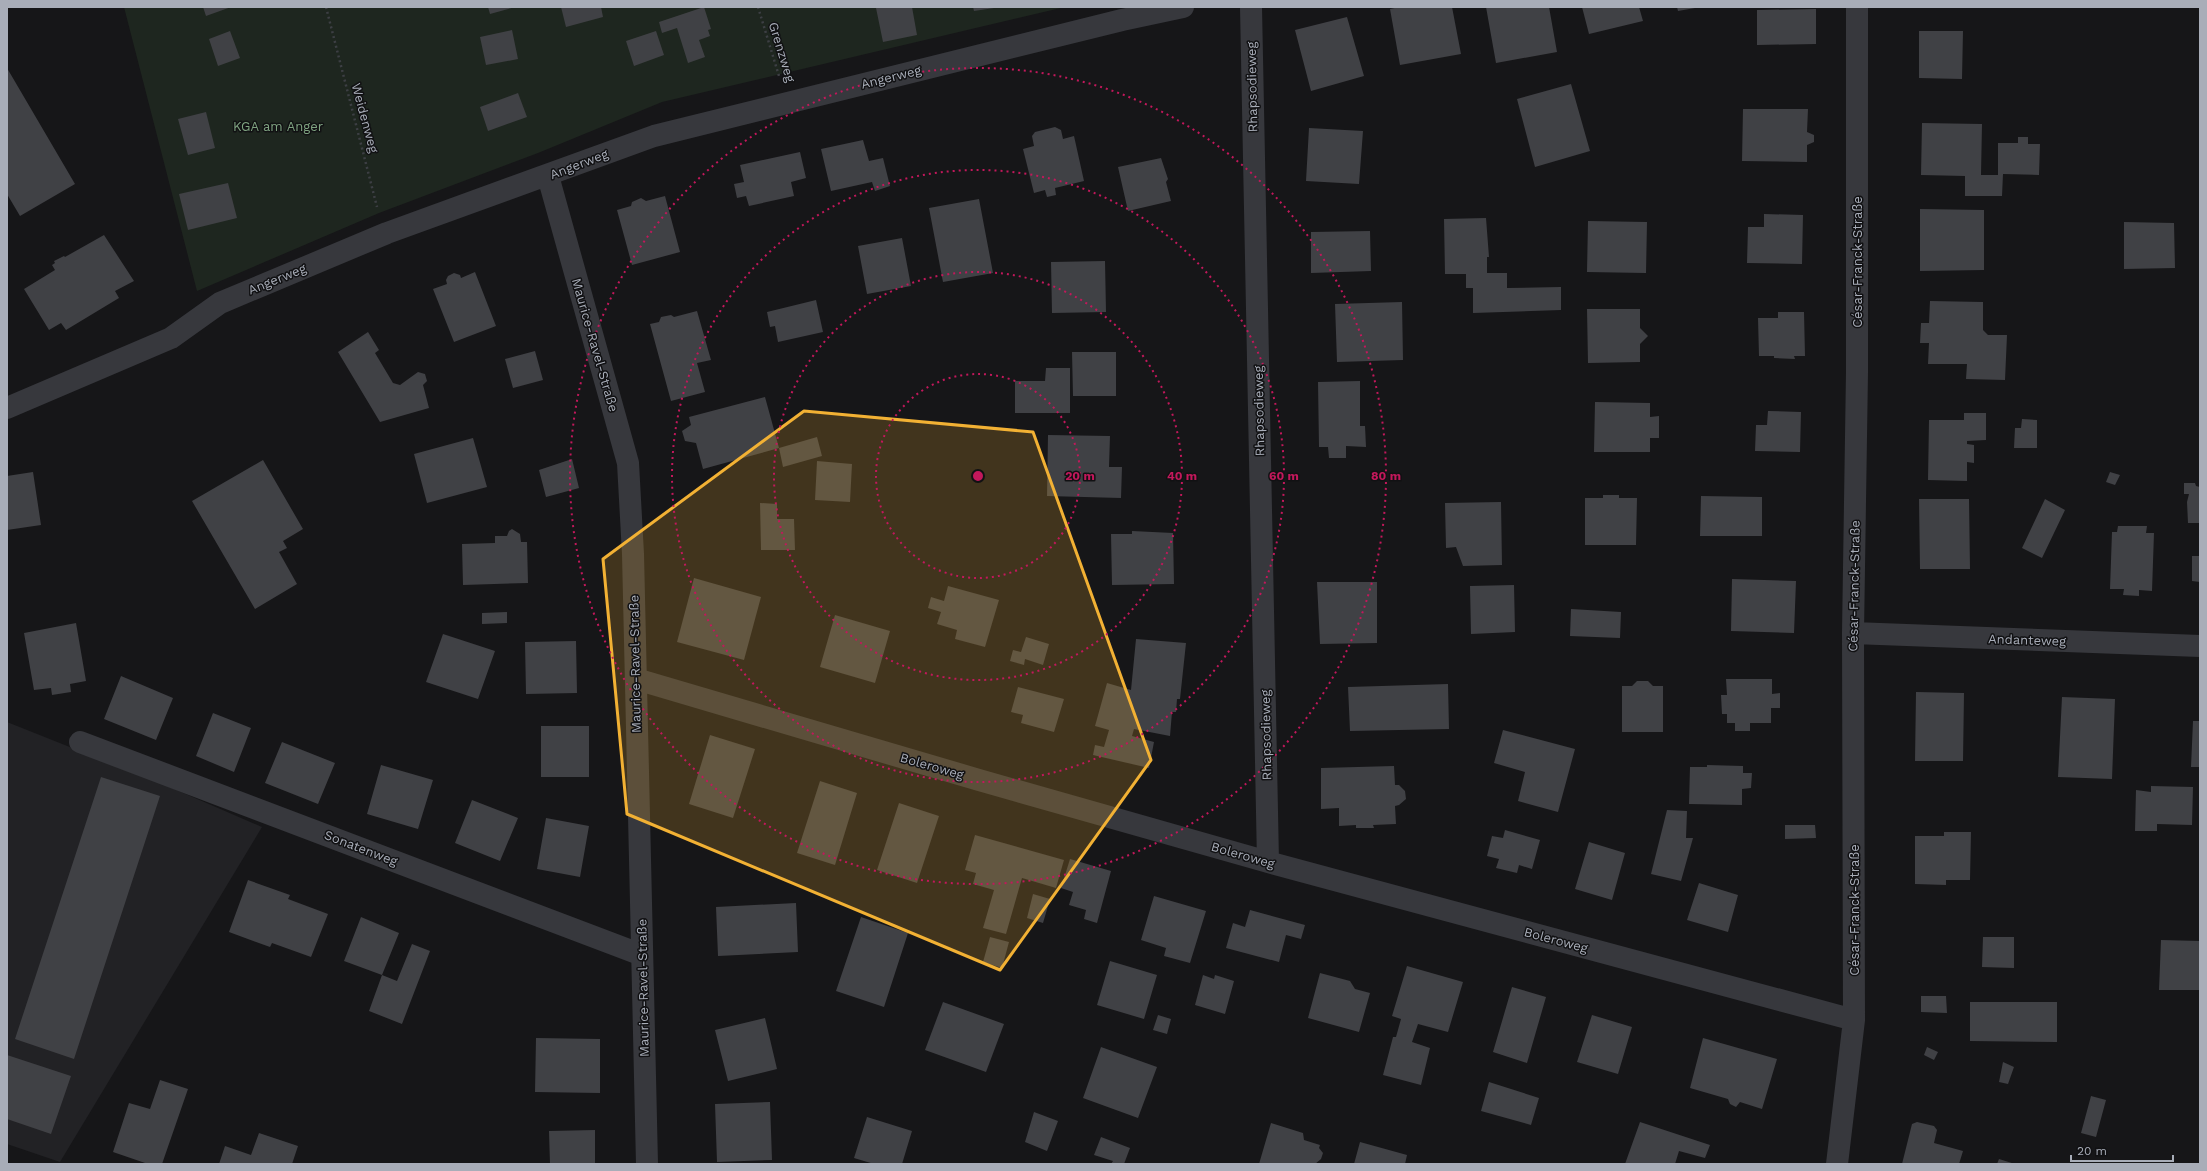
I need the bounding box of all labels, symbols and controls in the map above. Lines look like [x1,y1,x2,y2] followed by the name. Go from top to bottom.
[766,20,798,84] street label: Grenzweg
[1244,41,1260,133] street label: Rhapsodieweg
[859,62,923,92] street label: Angerweg
[348,81,382,155] street label: Weidenweg
[233,119,323,134] park label: KGA am Anger
[548,146,610,182] street label: Angerweg
[1850,196,1865,328] street label: César-Franck-Straße
[246,261,308,297] street label: Angerweg
[569,277,621,413] street label: Maurice-Ravel-Straße
[1251,365,1267,457] street label: Rhapsodieweg
[971,469,985,483] centre of rings
[1065,469,1095,483] text: 20 m
[1167,469,1197,483] text: 40 m
[1269,469,1299,483] text: 60 m
[1371,469,1401,483] text: 80 m
[1845,520,1863,652] street label: César-Franck-Straße
[626,595,644,733] street label: Maurice-Ravel-Straße
[1988,631,2066,649] street label: Andanteweg
[1258,689,1274,781] street label: Rhapsodieweg
[898,750,966,782] street label: Boleroweg
[322,827,400,869] street label: Sonatenweg
[1209,839,1277,871] street label: Boleroweg
[1847,844,1862,976] street label: César-Franck-Straße
[634,919,652,1057] street label: Maurice-Ravel-Straße
[1522,924,1590,956] street label: Boleroweg
[2071,1137,2173,1163] scale bar
[2077,1144,2107,1158] text: 20 m

